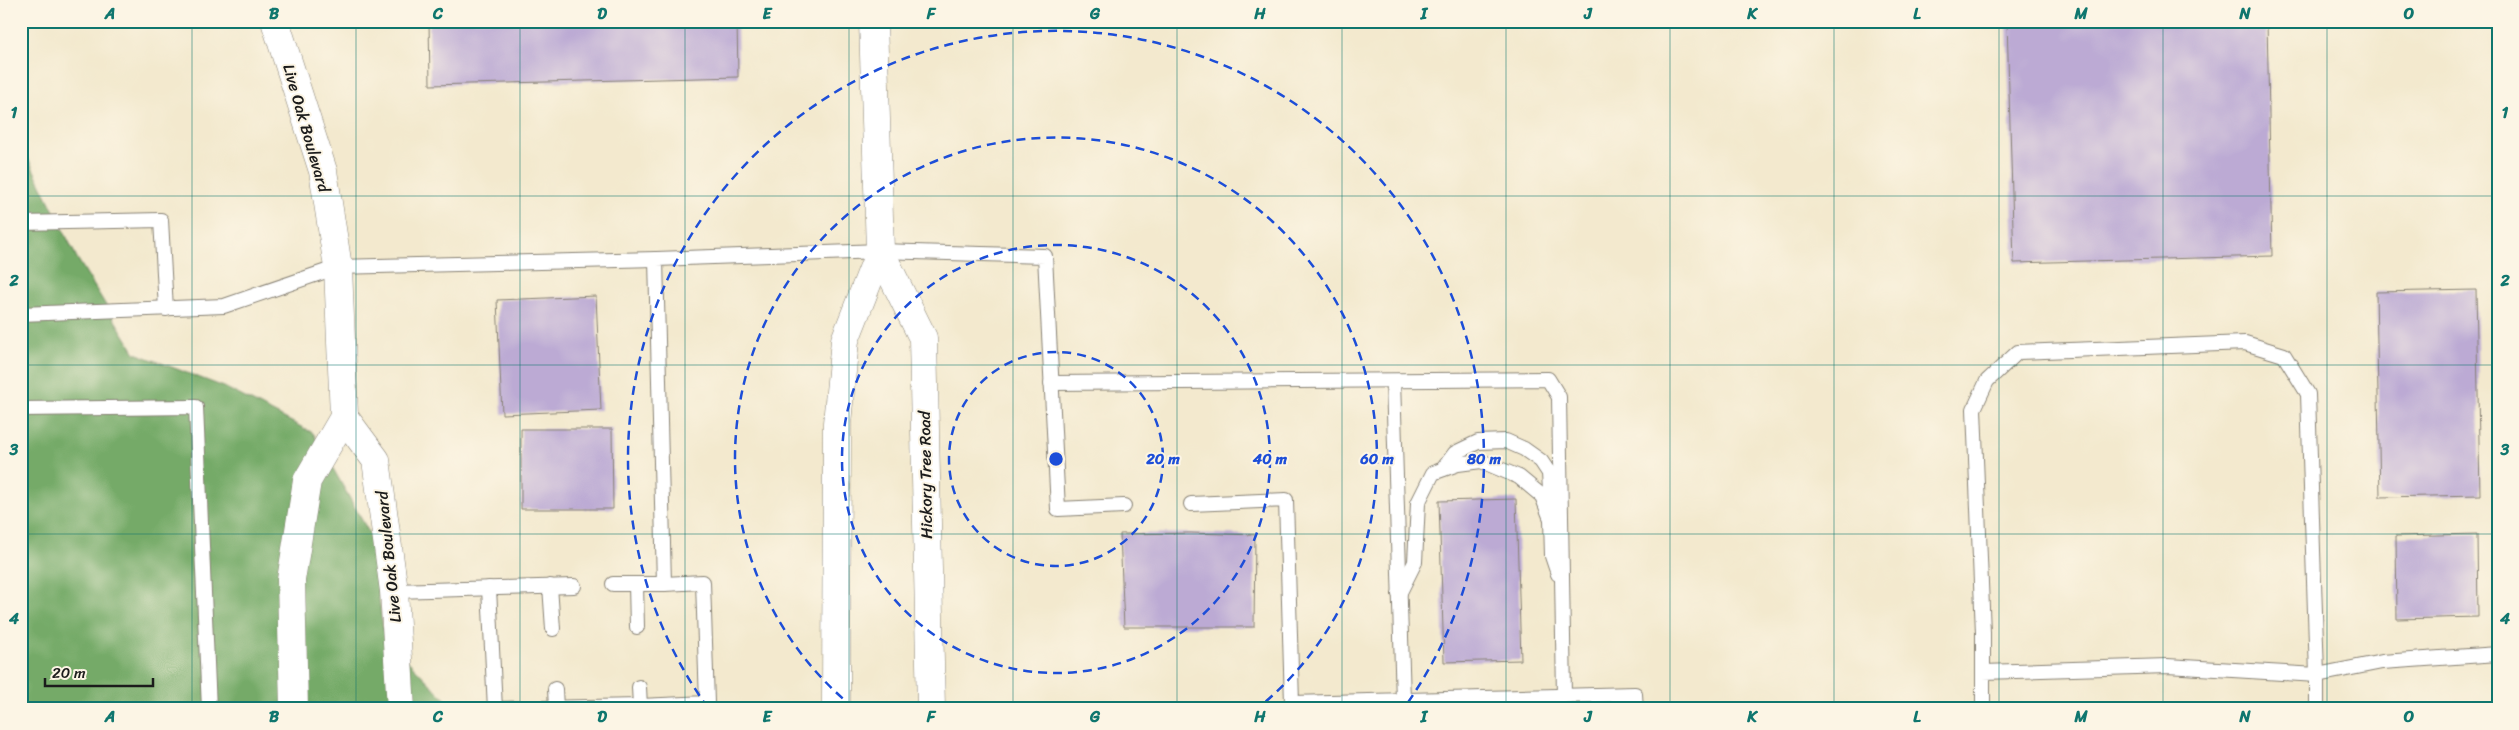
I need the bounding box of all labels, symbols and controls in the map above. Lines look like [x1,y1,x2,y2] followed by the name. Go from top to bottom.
[104,0,115,28] text: A
[269,0,280,28] text: B
[432,0,444,28] text: C
[597,0,607,28] text: D
[763,0,773,28] text: E
[926,0,937,28] text: F
[1089,0,1101,28] text: G
[1253,0,1266,28] text: H
[1420,0,1429,28] text: I
[1583,0,1593,28] text: J
[1746,0,1758,28] text: K
[1913,0,1921,28] text: L
[2073,0,2088,28] text: M
[2238,0,2251,28] text: N
[2403,0,2415,28] text: O
[274,61,339,197] street label: Live Oak Boulevard
[11,98,18,127] text: 1
[2502,98,2509,127] text: 1
[8,266,19,295] text: 2
[2499,266,2510,295] text: 2
[910,409,941,539] street label: Hickory Tree Road
[9,435,19,464] text: 3
[2500,435,2510,464] text: 3
[1145,446,1180,472] text: 20 m
[1252,446,1288,472] text: 40 m
[1359,446,1394,472] text: 60 m
[1466,446,1501,472] text: 80 m
[1047,450,1065,468] centre of rings
[367,488,410,624] street label: Live Oak Boulevard
[8,604,19,633] text: 4
[2499,604,2510,633] text: 4
[45,655,152,687] scale bar
[52,660,86,686] text: 20 m
[104,702,115,730] text: A
[269,702,280,730] text: B
[432,702,444,730] text: C
[597,702,607,730] text: D
[763,702,773,730] text: E
[926,702,937,730] text: F
[1089,702,1101,730] text: G
[1253,702,1266,730] text: H
[1420,702,1429,730] text: I
[1583,702,1593,730] text: J
[1746,702,1758,730] text: K
[1913,702,1921,730] text: L
[2073,702,2088,730] text: M
[2238,702,2251,730] text: N
[2403,702,2415,730] text: O

